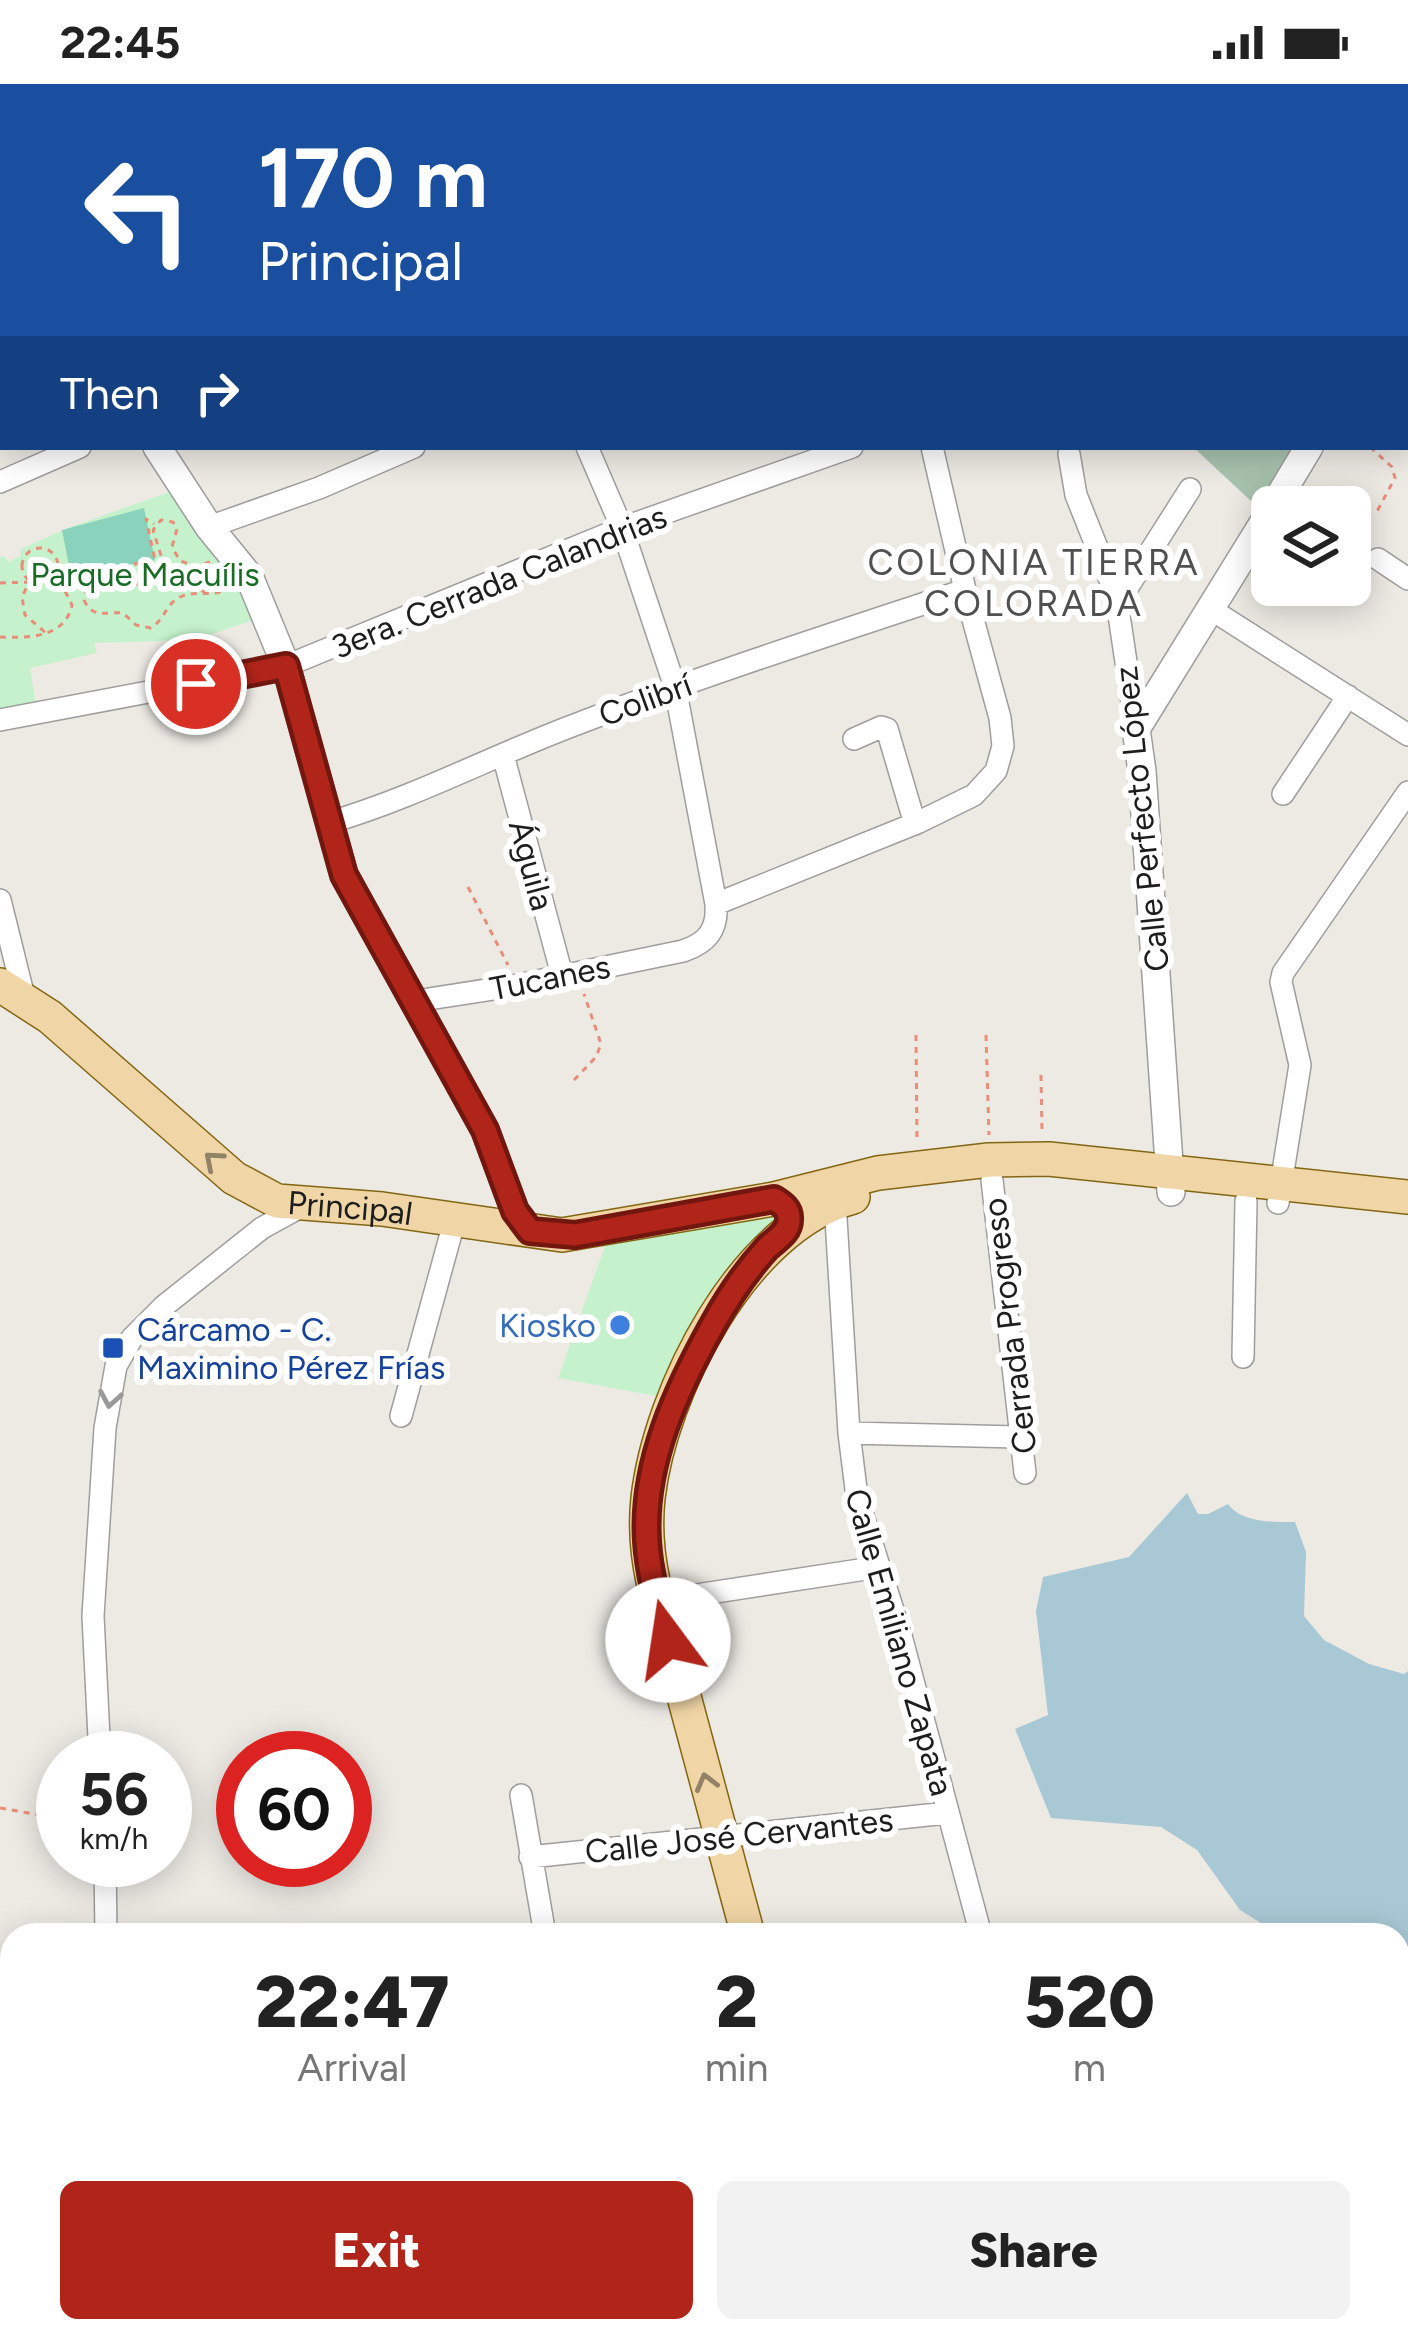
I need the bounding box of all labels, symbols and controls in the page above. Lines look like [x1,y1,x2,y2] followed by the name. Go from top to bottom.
[60,15,180,69] text: 22:45
[258,127,488,228] text: 170 m
[60,132,216,288] icon: left
[258,229,463,294] text: Principal
[184,360,250,426] icon: right
[60,366,160,420] text: Then
[1251,486,1371,606] map controls
[1251,486,1371,606] button: layers
[326,496,672,667] street label: 3era. Cerrada Calandrias
[867,541,1201,625] district label: COLONIA TIERRA COLORADA
[30,555,260,594] park label: Parque Macuílis
[145,633,247,735] pin
[163,651,229,717] icon: arrive
[593,664,698,734] street label: Colibrí
[1106,664,1177,974] street label: Calle Perfecto López
[501,816,562,915] street label: Águila
[487,947,613,1008] street label: Tucanes
[205,1153,227,1175] one-way arrow
[286,1183,415,1233] street label: Principal
[974,1196,1045,1456] street label: Cerrada Progreso
[499,1306,596,1345] place label: Kiosko
[137,1310,445,1387] place label: Cárcamo - C. Maximino Pérez Frías
[607,1312,633,1338] marker: Kiosko
[100,1335,126,1361] marker: Cárcamo - C. Maximino Pérez Frías
[98,1389,124,1409] one-way arrow
[837,1484,962,1800] street label: Calle Emiliano Zapata
[605,1577,731,1703] position arrow
[216,1731,372,1887] speed limit sign: 60
[79,1758,149,1830] text: 56
[696,1772,721,1792] one-way arrow
[583,1800,895,1871] street label: Calle José Cervantes
[80,1820,148,1857] text: km/h
[255,1959,450,2045] text: 22:47
[715,1959,758,2045] text: 2
[1024,1959,1155,2045] text: 520
[297,2044,407,2091] text: Arrival
[705,2044,769,2091] text: min
[1073,2044,1106,2091] text: m
[60,2181,693,2319] button: Exit
[717,2181,1350,2319] button: Share

